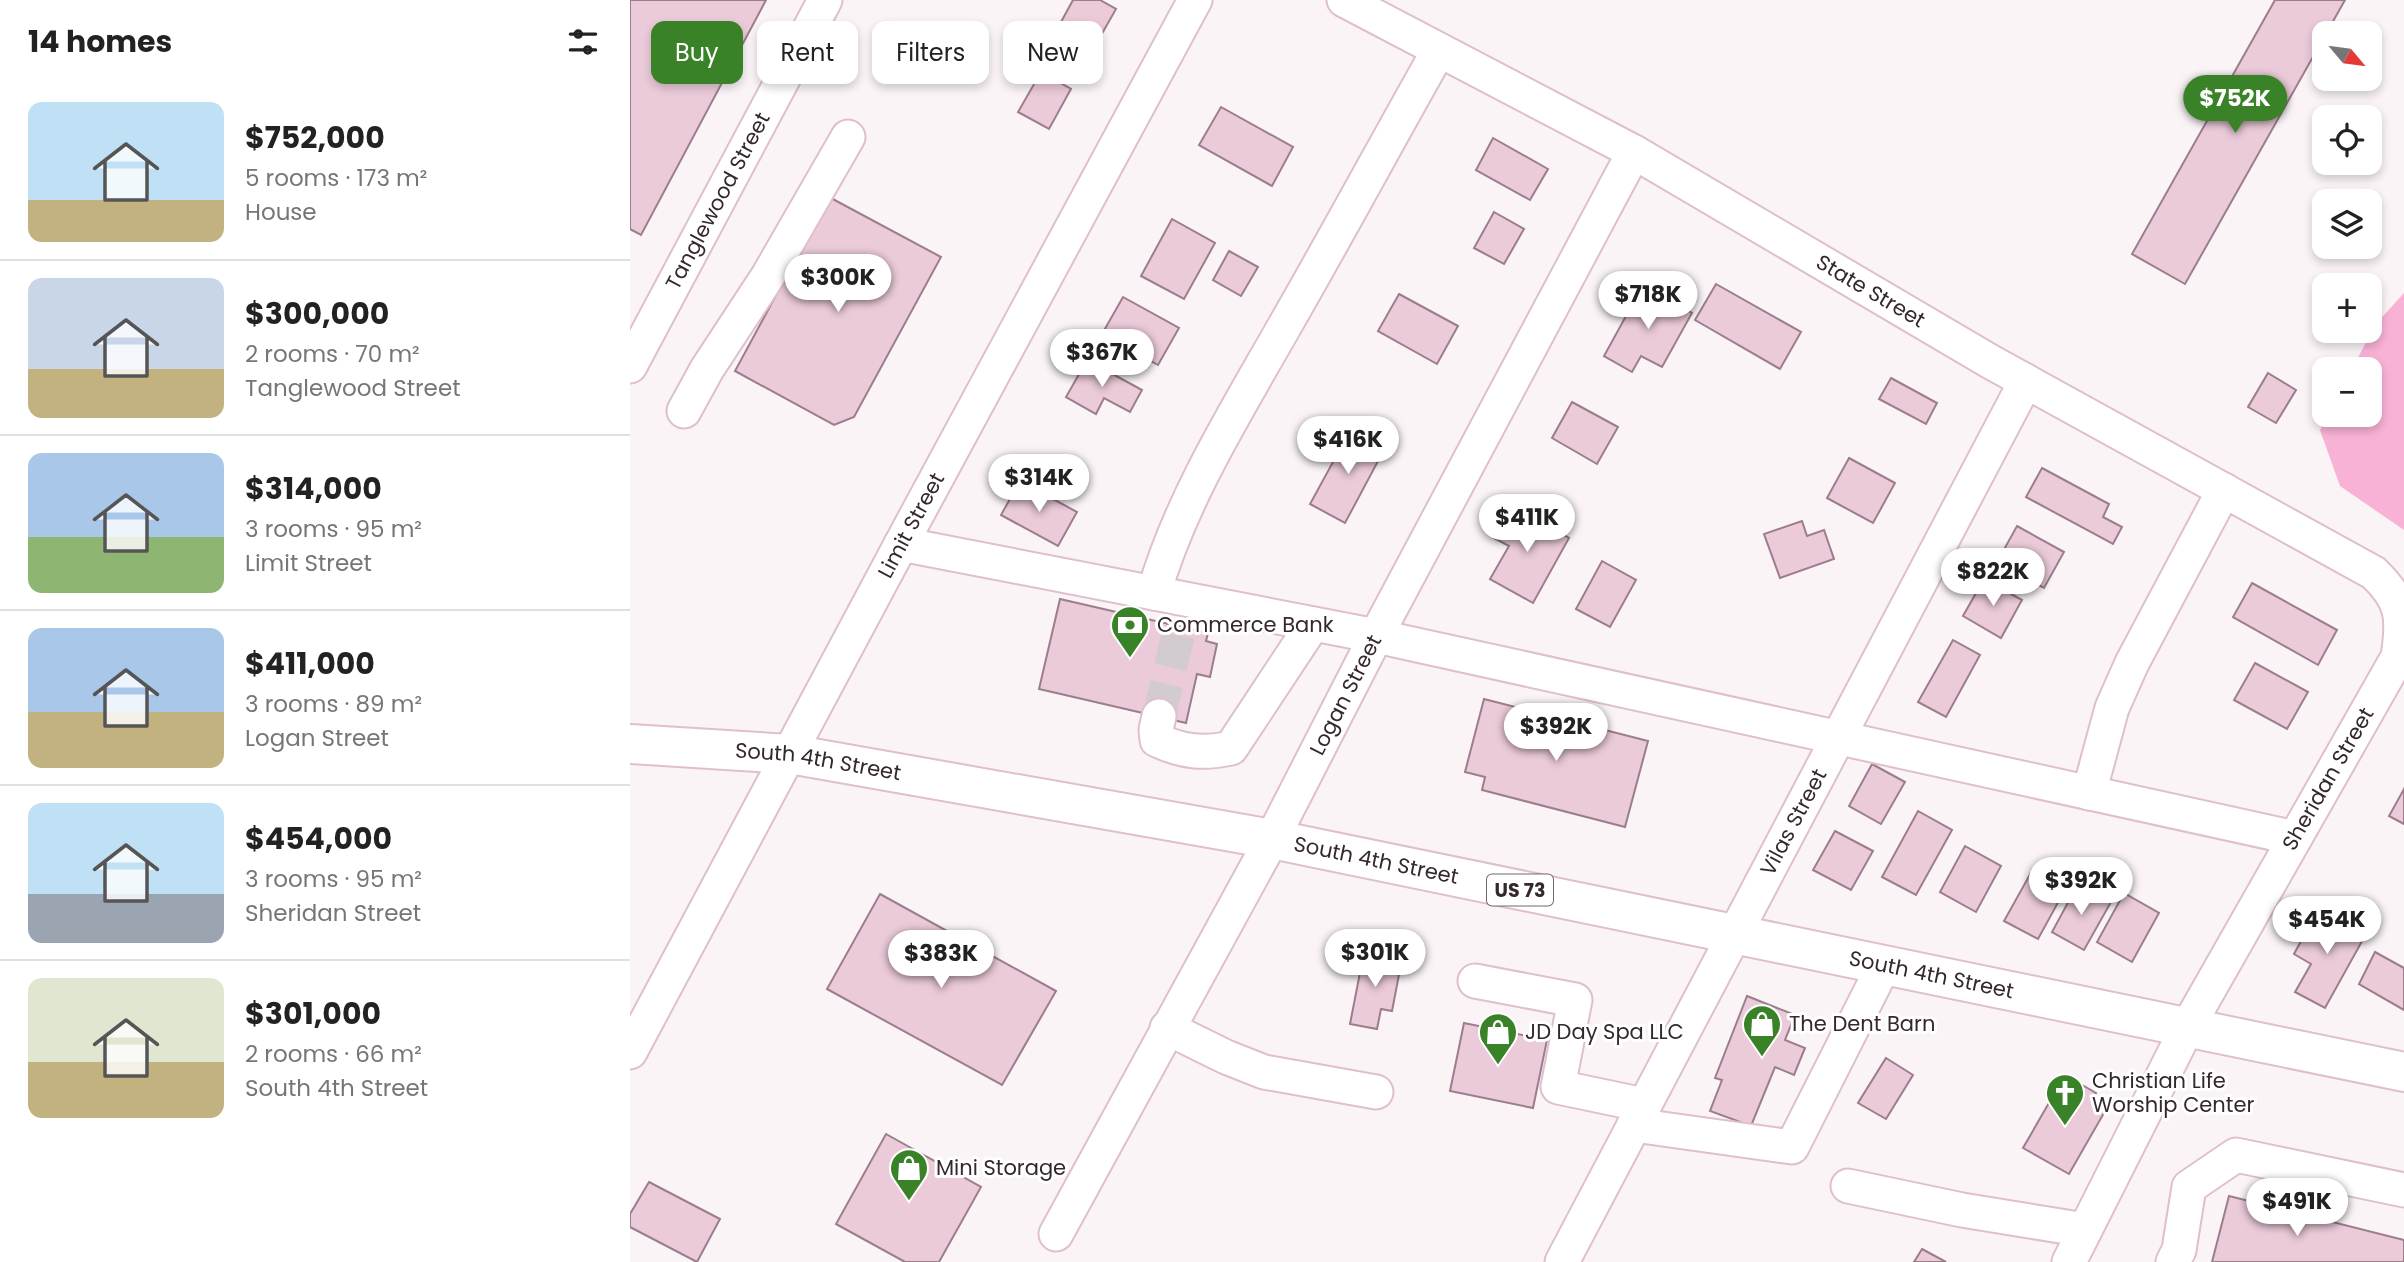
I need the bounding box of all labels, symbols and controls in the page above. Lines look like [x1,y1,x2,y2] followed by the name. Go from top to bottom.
[28,20,172,63] text: 14 homes
[651,21,743,84] chip: Buy
[757,21,858,84] chip: Rent
[872,21,989,84] chip: Filters
[1003,21,1103,84] chip: New
[2312,21,2382,91] north arrow
[2312,21,2382,427] map controls
[564,23,602,61] icon: filters
[2186,76,2284,135] pin: $752K
[2199,82,2271,114] text: $752K
[2312,105,2382,175] button: locate
[658,107,777,294] street label: Tanglewood Street
[245,116,385,159] text: $752,000
[84,130,168,214] icon: home
[245,162,427,194] text: 5 rooms · 173 m²
[2312,189,2382,259] button: layers
[245,196,317,228] text: House
[1811,247,1931,334] street label: State Street
[789,254,887,314] pin: $300K
[800,261,876,293] text: $300K
[1599,272,1697,331] pin: $718K
[2312,273,2382,343] button: +
[1614,278,1682,310] text: $718K
[245,292,389,335] text: $300,000
[84,306,168,390] icon: home
[1053,330,1151,389] pin: $367K
[1066,336,1138,368] text: $367K
[245,338,420,370] text: 2 rooms · 70 m²
[2312,357,2382,427] button: −
[245,372,461,404] text: Tanglewood Street
[1299,416,1397,476] pin: $416K
[1313,423,1383,455] text: $416K
[990,454,1088,514] pin: $314K
[1004,461,1074,493] text: $314K
[245,467,382,510] text: $314,000
[871,467,951,583] street label: Limit Street
[84,481,168,565] icon: home
[1478,494,1576,554] pin: $411K
[1495,501,1559,533] text: $411K
[245,513,422,545] text: 3 rooms · 95 m²
[245,547,372,579] text: Limit Street
[1944,548,2042,608] pin: $822K
[1957,555,2029,587] text: $822K
[1109,604,1151,659] bank icon: Commerce Bank
[1157,610,1334,639] place label: Commerce Bank
[1302,630,1388,760] street label: Logan Street
[245,642,375,685] text: $411,000
[84,656,168,740] icon: home
[245,688,422,720] text: 3 rooms · 89 m²
[2275,702,2380,856] street label: Sheridan Street
[1507,704,1605,763] pin: $392K
[1520,710,1592,742] text: $392K
[245,722,389,754] text: Logan Street
[734,736,903,787] street label: South 4th Street
[1753,764,1833,880] street label: Vilas Street
[245,817,392,860] text: $454,000
[1291,829,1461,891] street label: South 4th Street
[84,831,168,915] icon: home
[2032,858,2130,917] pin: $392K
[245,863,422,895] text: 3 rooms · 95 m²
[2045,864,2117,896] text: $392K
[1487,874,1553,906] road number: US 73
[245,897,421,929] text: Sheridan Street
[2278,897,2376,956] pin: $454K
[2288,903,2366,935] text: $454K
[892,930,990,990] pin: $383K
[1326,930,1424,989] pin: $301K
[1341,936,1409,968] text: $301K
[904,937,978,969] text: $383K
[1847,943,2016,1005] street label: South 4th Street
[245,992,381,1035] text: $301,000
[1741,1003,1783,1058] shop icon: The Dent Barn
[84,1006,168,1090] icon: home
[1789,1009,1935,1038] place label: The Dent Barn
[1477,1011,1519,1066] shop icon: JD Day Spa LLC
[1525,1017,1684,1046] place label: JD Day Spa LLC
[245,1038,422,1070] text: 2 rooms · 66 m²
[2092,1066,2254,1119] place label: Christian Life Worship Center
[245,1072,428,1104] text: South 4th Street
[2044,1072,2086,1127] church icon: Christian Life Worship Center
[888,1147,930,1202] shop icon: Mini Storage
[936,1153,1066,1182] place label: Mini Storage
[2248,1178,2346,1238] pin: $491K
[2262,1185,2332,1217] text: $491K

